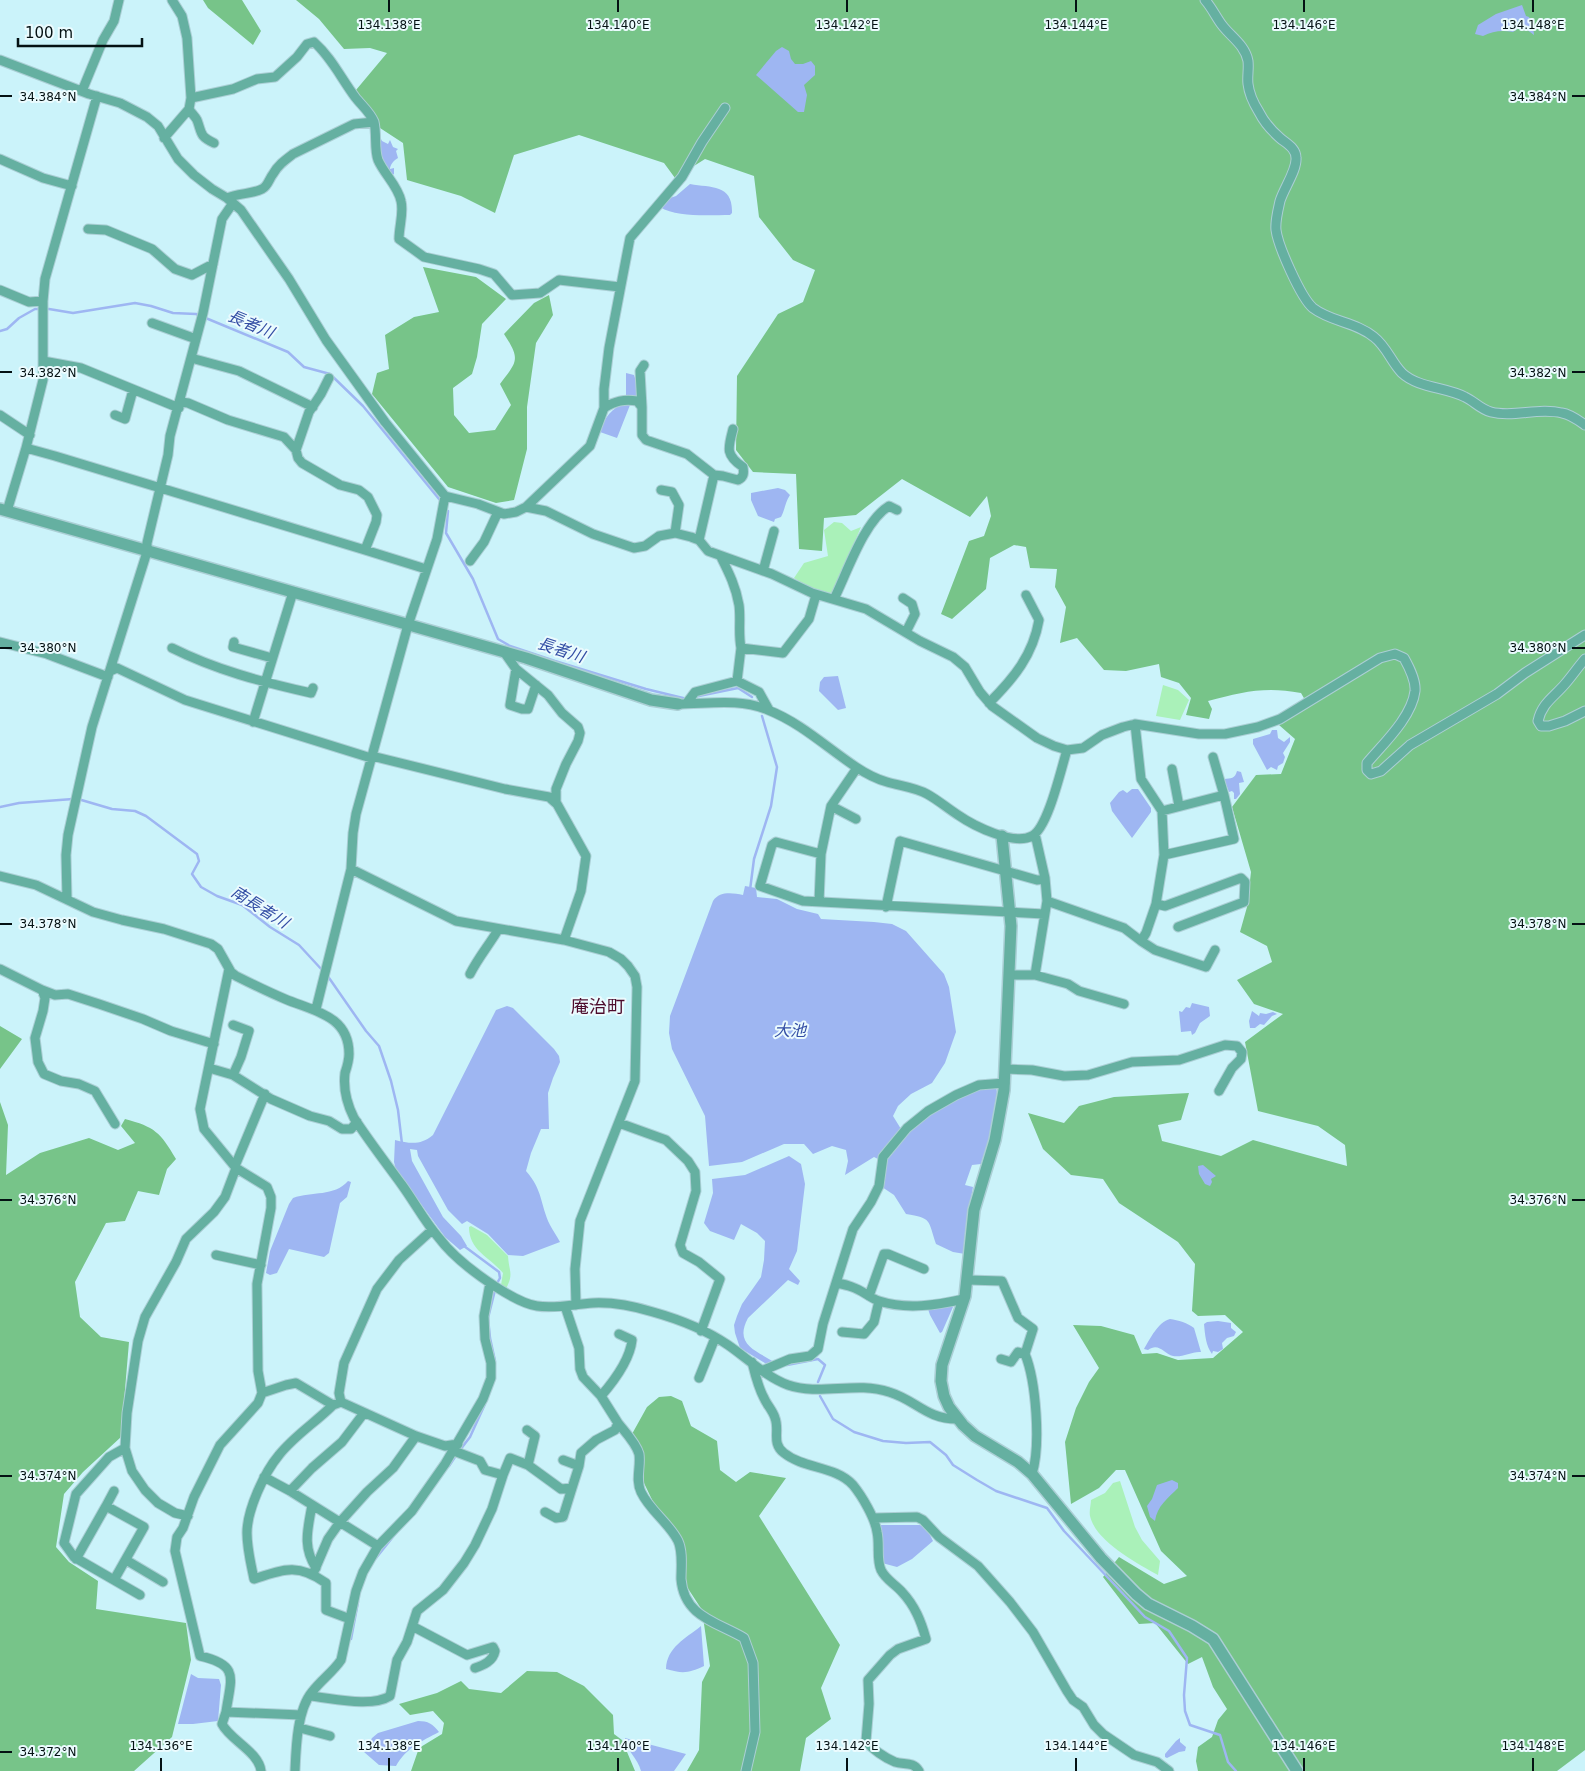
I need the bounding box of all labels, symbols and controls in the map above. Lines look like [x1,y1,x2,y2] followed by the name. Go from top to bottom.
[18,15,141,47] scale bar
[357,18,421,32] text: 134.138°E
[586,18,650,32] text: 134.140°E
[815,18,879,32] text: 134.142°E
[1044,18,1108,32] text: 134.144°E
[1272,18,1336,32] text: 134.146°E
[1501,18,1565,32] text: 134.148°E
[25,24,73,42] text: 100 m
[20,90,76,104] text: 34.384°N
[1510,90,1566,104] text: 34.384°N
[225,306,279,343] water label: 長者川
[20,366,76,380] text: 34.382°N
[1510,366,1566,380] text: 34.382°N
[535,634,589,667] water label: 長者川
[20,641,76,655] text: 34.380°N
[1510,641,1566,655] text: 34.380°N
[228,882,294,933] water label: 南長者川
[20,917,76,931] text: 34.378°N
[1510,917,1566,931] text: 34.378°N
[571,996,625,1017] district label: 庵治町
[774,1021,808,1040] water label: 大池
[20,1193,76,1207] text: 34.376°N
[1510,1193,1566,1207] text: 34.376°N
[20,1469,76,1483] text: 34.374°N
[1510,1469,1566,1483] text: 34.374°N
[129,1739,193,1753] text: 134.136°E
[357,1739,421,1753] text: 134.138°E
[586,1739,650,1753] text: 134.140°E
[815,1739,879,1753] text: 134.142°E
[1044,1739,1108,1753] text: 134.144°E
[1272,1739,1336,1753] text: 134.146°E
[1501,1739,1565,1753] text: 134.148°E
[20,1745,76,1759] text: 34.372°N

